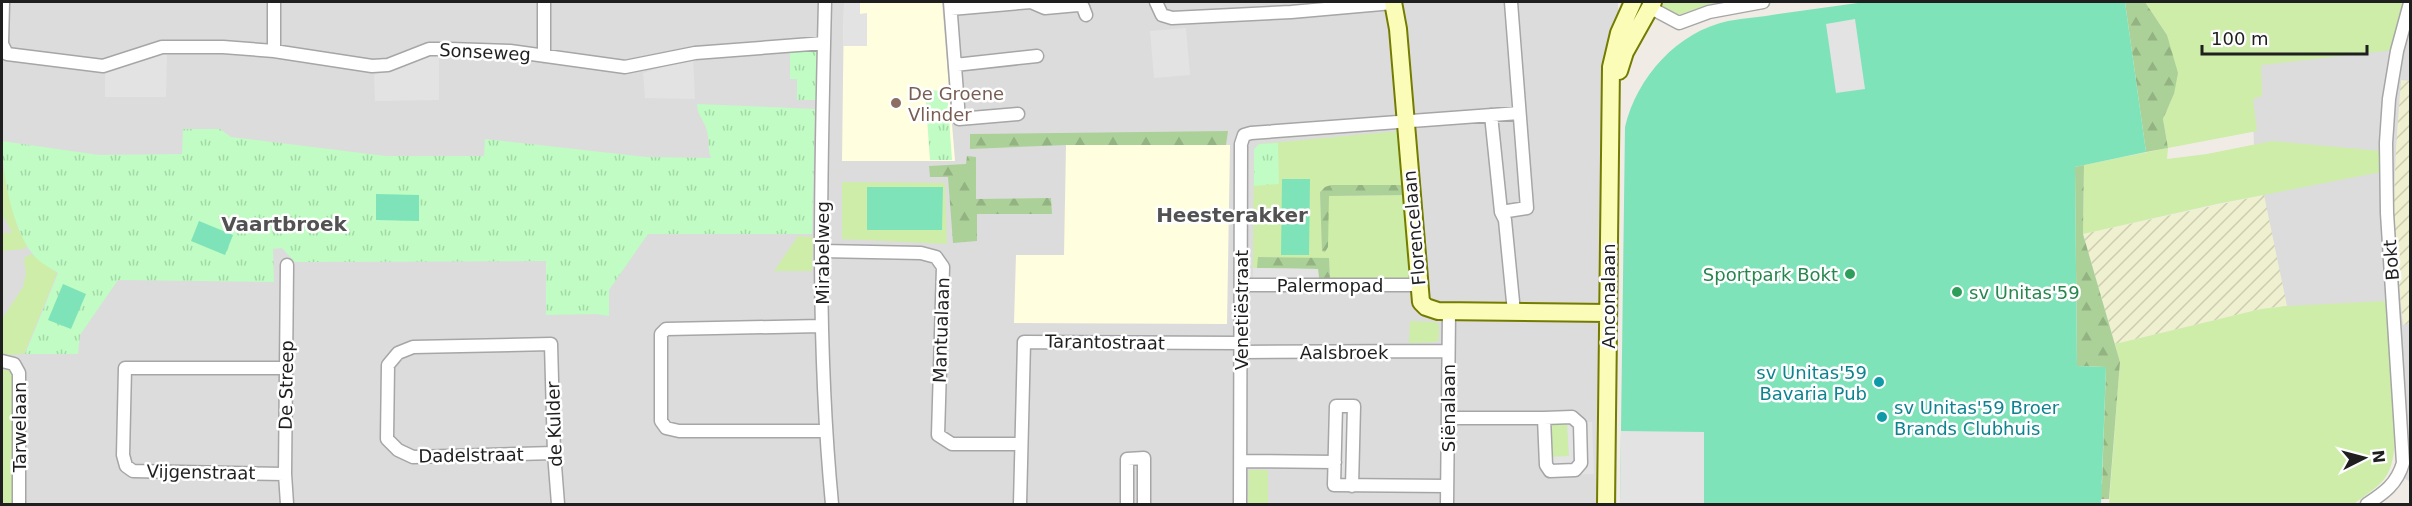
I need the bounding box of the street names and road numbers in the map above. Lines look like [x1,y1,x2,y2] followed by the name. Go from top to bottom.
[439,39,531,65] street label: Sonseweg
[1399,170,1429,286] street label: Florencelaan
[812,201,833,305] street label: Mirabelweg
[2379,239,2403,281] street label: Bokt
[1598,243,1619,349] street label: Anconalaan
[1231,250,1252,370] street label: Venetiëstraat
[1277,275,1383,296] street label: Palermopad
[929,277,953,383] street label: Mantualaan
[1044,330,1165,354] street label: Tarantostraat
[275,340,297,430] street label: De Streep
[1300,342,1389,363] street label: Aalsbroek
[1438,364,1459,452] street label: Siënalaan
[542,380,566,467] street label: de Kulder
[9,382,30,473] street label: Tarwelaan
[418,444,524,466] street label: Dadelstraat
[146,461,256,483] street label: Vijgenstraat

